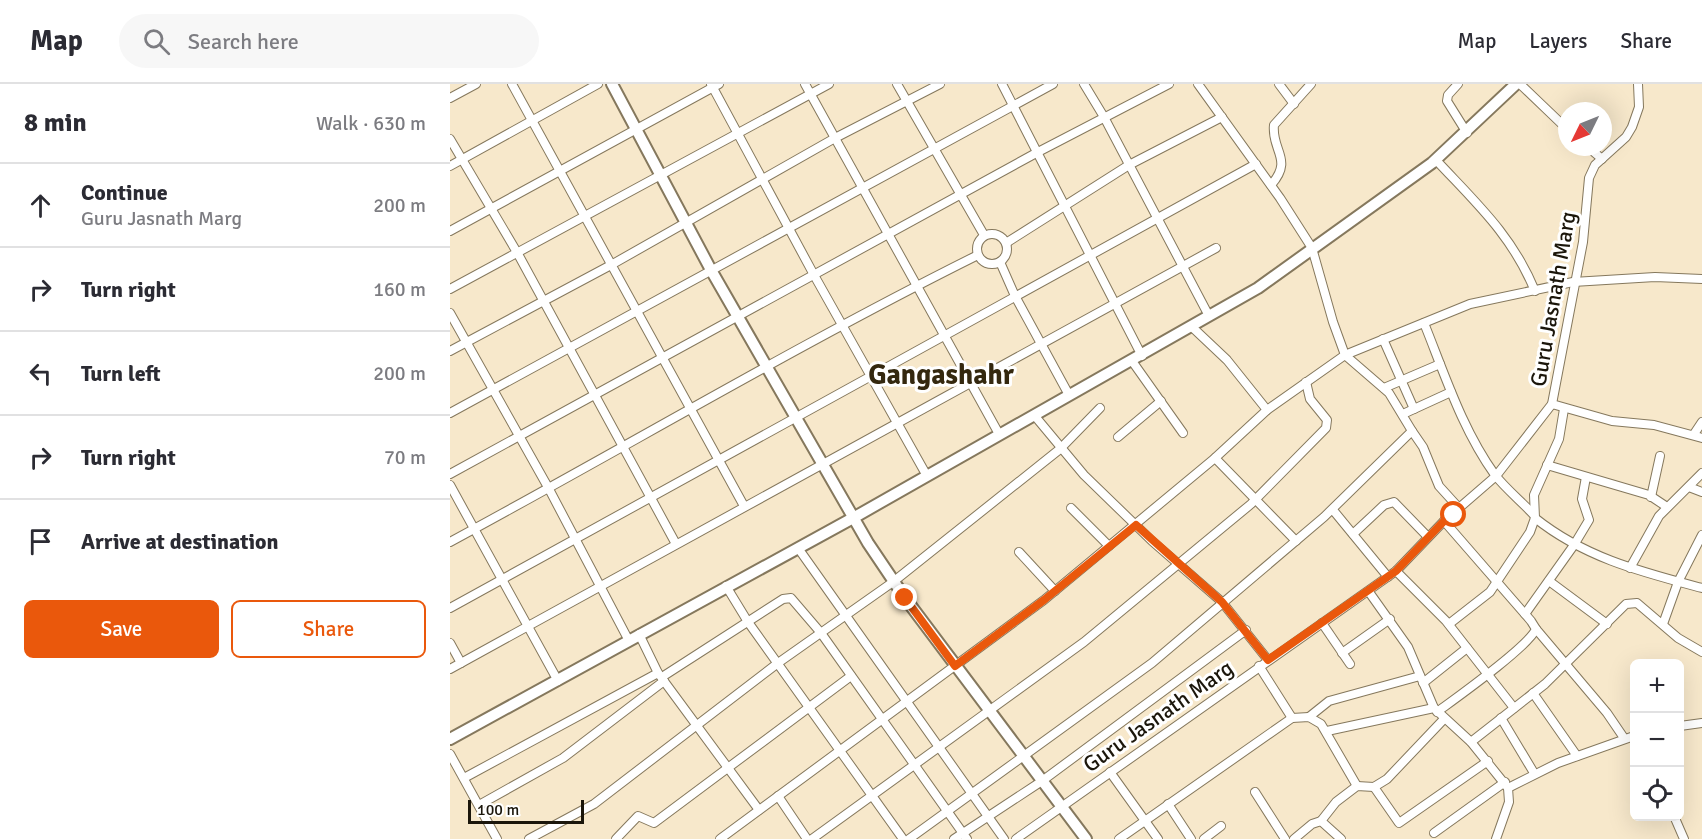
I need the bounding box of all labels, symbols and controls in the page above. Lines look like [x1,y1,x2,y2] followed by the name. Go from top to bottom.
[119,14,539,68] search box
[30,24,83,58] text: Map
[140,25,173,58] icon: search
[188,28,299,55] text: Search here
[1458,28,1496,54] text: Map
[1529,28,1587,54] text: Layers
[1620,28,1672,54] text: Share
[1558,102,1612,156] north arrow
[24,107,87,139] text: 8 min
[316,111,426,136] text: Walk · 630 m
[81,179,168,206] text: Continue
[24,189,57,222] icon: ahead
[373,193,426,218] text: 200 m
[81,206,242,231] text: Guru Jasnath Marg
[1524,209,1582,389] street label: Guru Jasnath Marg
[24,273,57,306] icon: right
[81,276,176,303] text: Turn right
[373,277,426,302] text: 160 m
[24,357,57,390] icon: left
[868,358,1015,392] district label: Gangashahr
[81,360,161,387] text: Turn left
[373,361,426,386] text: 200 m
[24,441,57,474] icon: right
[81,444,176,471] text: Turn right
[384,445,426,470] text: 70 m
[1440,501,1466,527] route start
[24,525,57,558] icon: arrive
[81,528,278,555] text: Arrive at destination
[891,584,917,610] route end
[24,600,219,658] button: Save
[231,600,426,658] button: Share
[1078,654,1238,778] street label: Guru Jasnath Marg
[1630,659,1684,821] map controls
[1630,659,1684,713] button: +
[1630,713,1684,767] button: −
[1630,767,1684,821] button: locate
[468,797,584,824] scale bar
[477,800,519,820] text: 100 m

